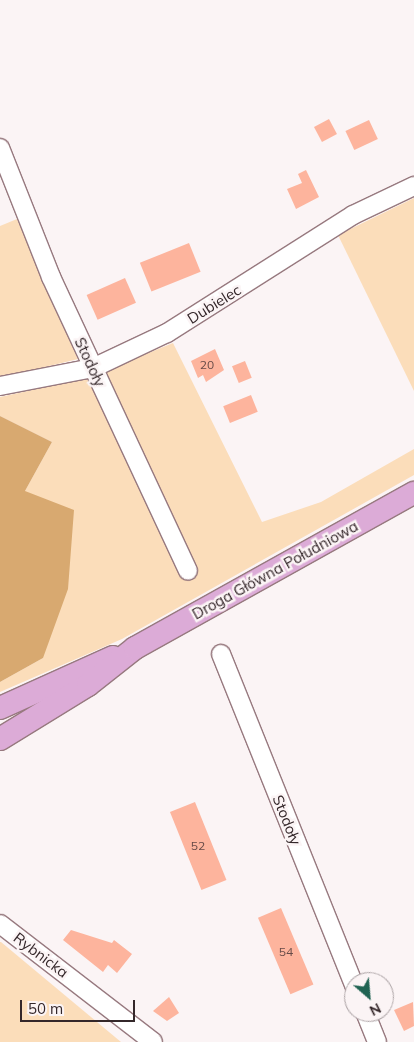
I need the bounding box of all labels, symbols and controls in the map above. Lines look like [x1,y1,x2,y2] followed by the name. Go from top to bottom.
[184,281,244,327] street label: Dubielec
[71,335,109,389] street label: Stodoły
[200,358,214,372] house number: 20
[189,517,361,623] street label: Droga Główna Południowa
[269,792,305,848] street label: Stodoły
[191,839,205,853] house number: 52
[10,929,72,981] street label: Rybnicka
[279,945,293,959] house number: 54
[344,972,394,1022] north arrow
[22,990,138,1022] scale bar
[28,999,63,1018] text: 50 m
[367,999,384,1020] text: N

